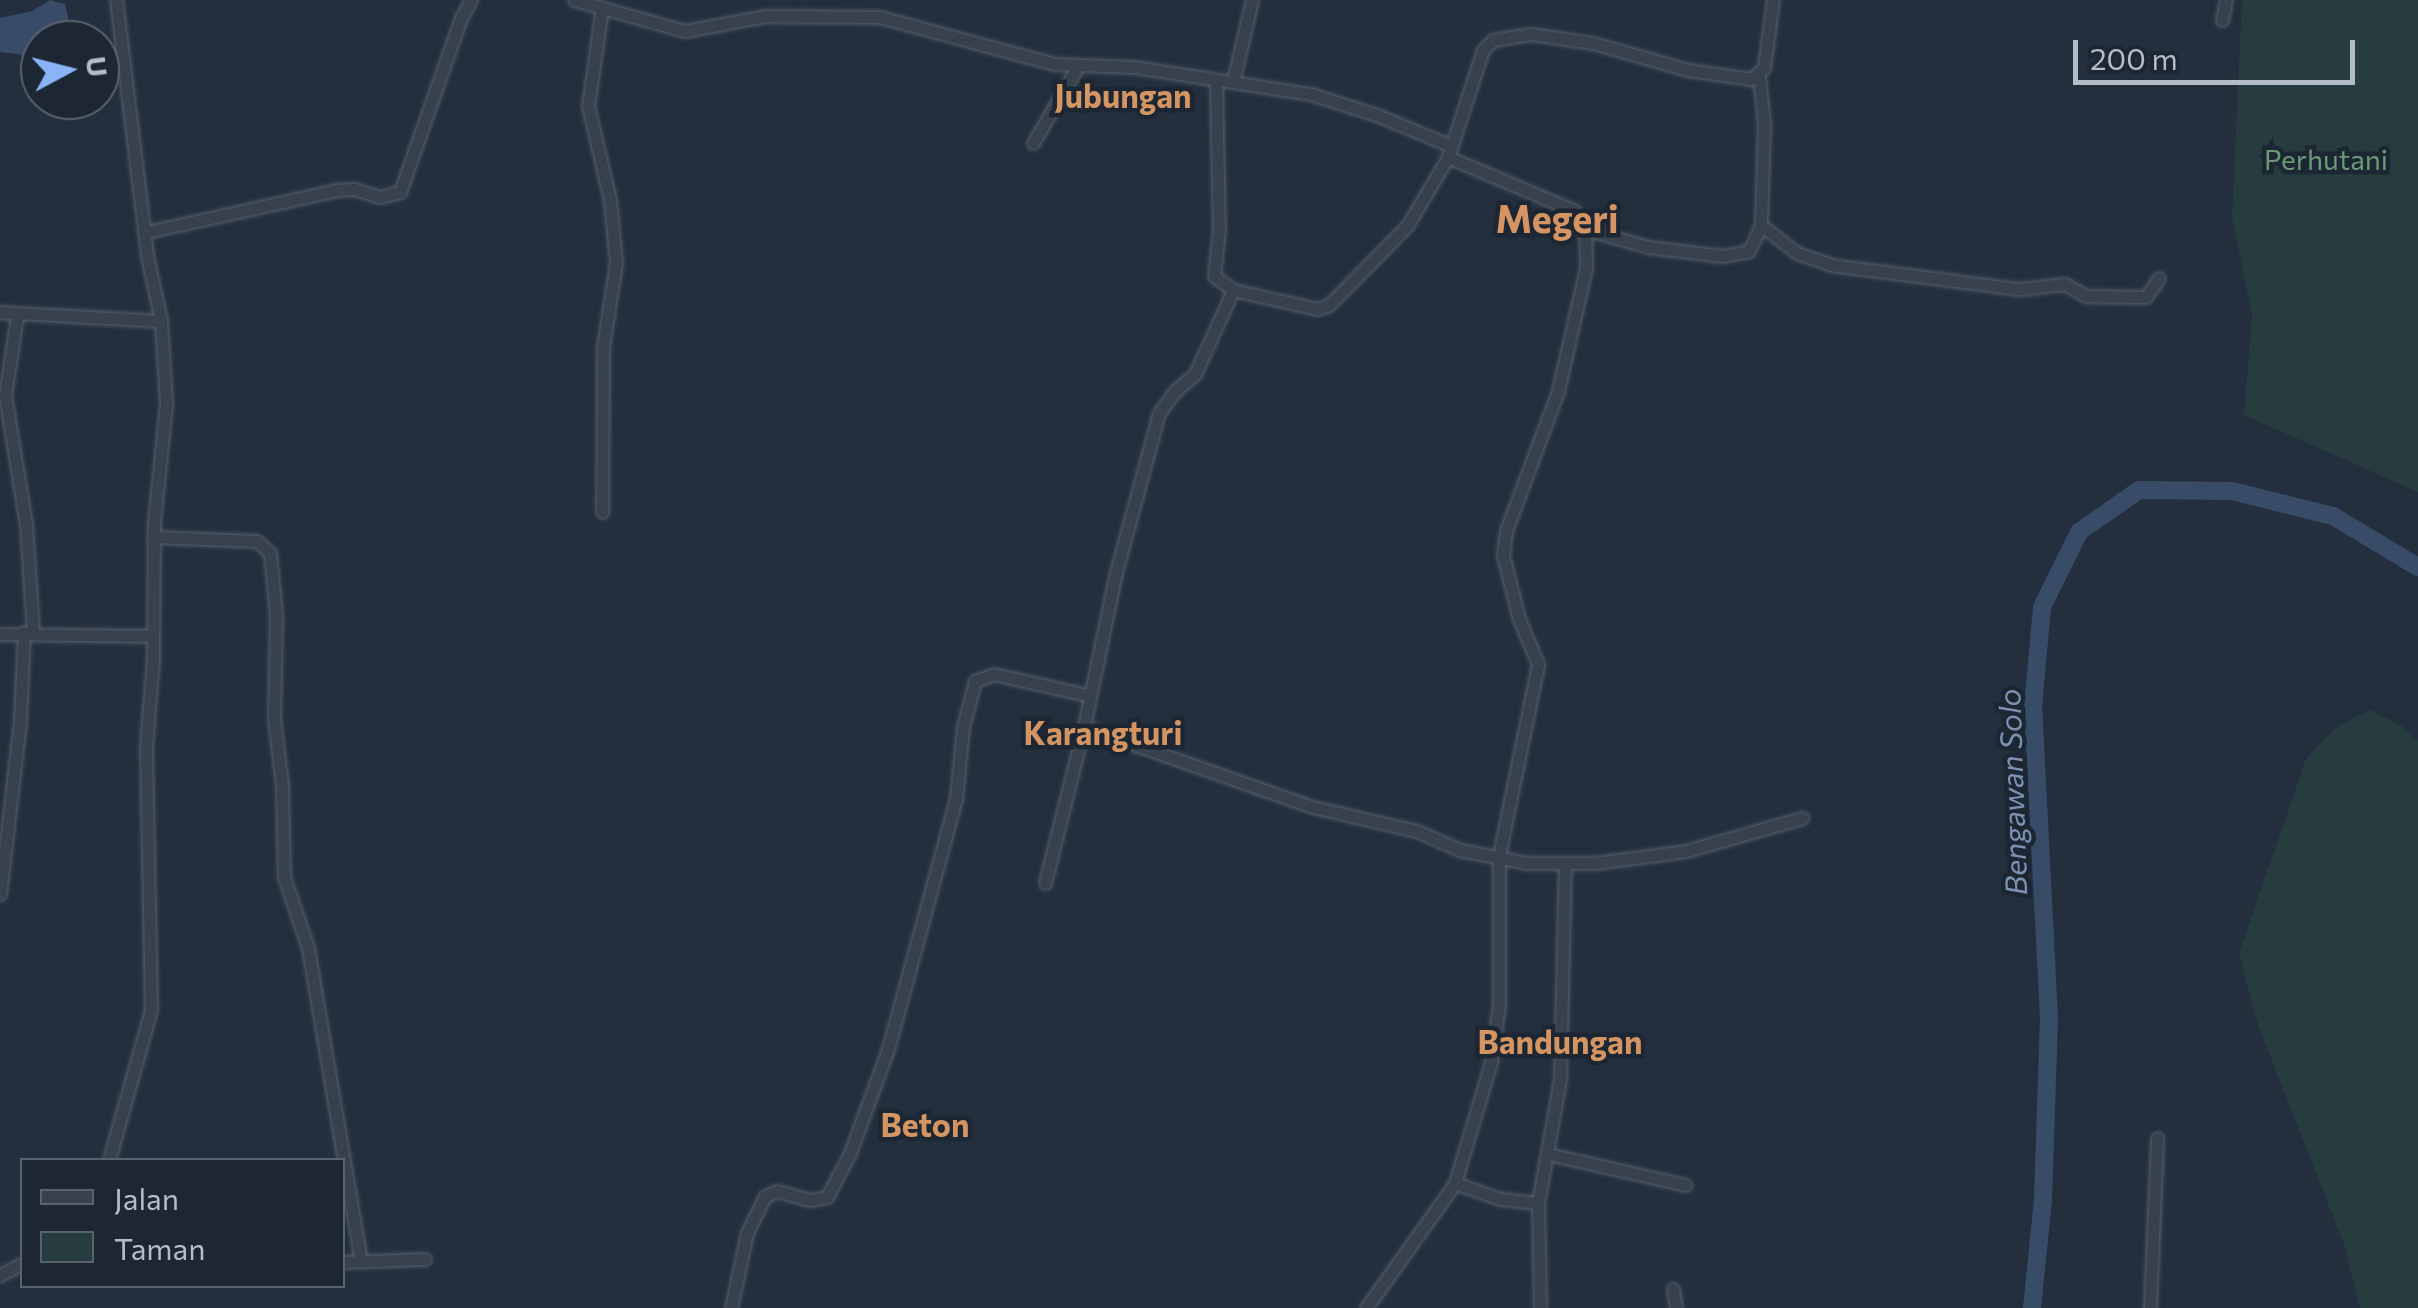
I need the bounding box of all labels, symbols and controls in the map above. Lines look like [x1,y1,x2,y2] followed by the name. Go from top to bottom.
[20,20,120,120] north arrow
[2078,20,2360,82] scale bar
[2090,39,2178,76] text: 200 m
[80,54,116,79] text: U
[1054,76,1192,114] district label: Jubungan
[2264,142,2388,176] park label: Perhutani
[1495,195,1619,241] district label: Megeri
[1990,688,2034,896] water label: Bengawan Solo
[1024,713,1182,751] district label: Karangturi
[1478,1022,1642,1060] district label: Bandungan
[881,1105,969,1143] district label: Beton
[20,1158,345,1288] legend
[114,1179,179,1216] text: Jalan
[114,1229,205,1266] text: Taman

